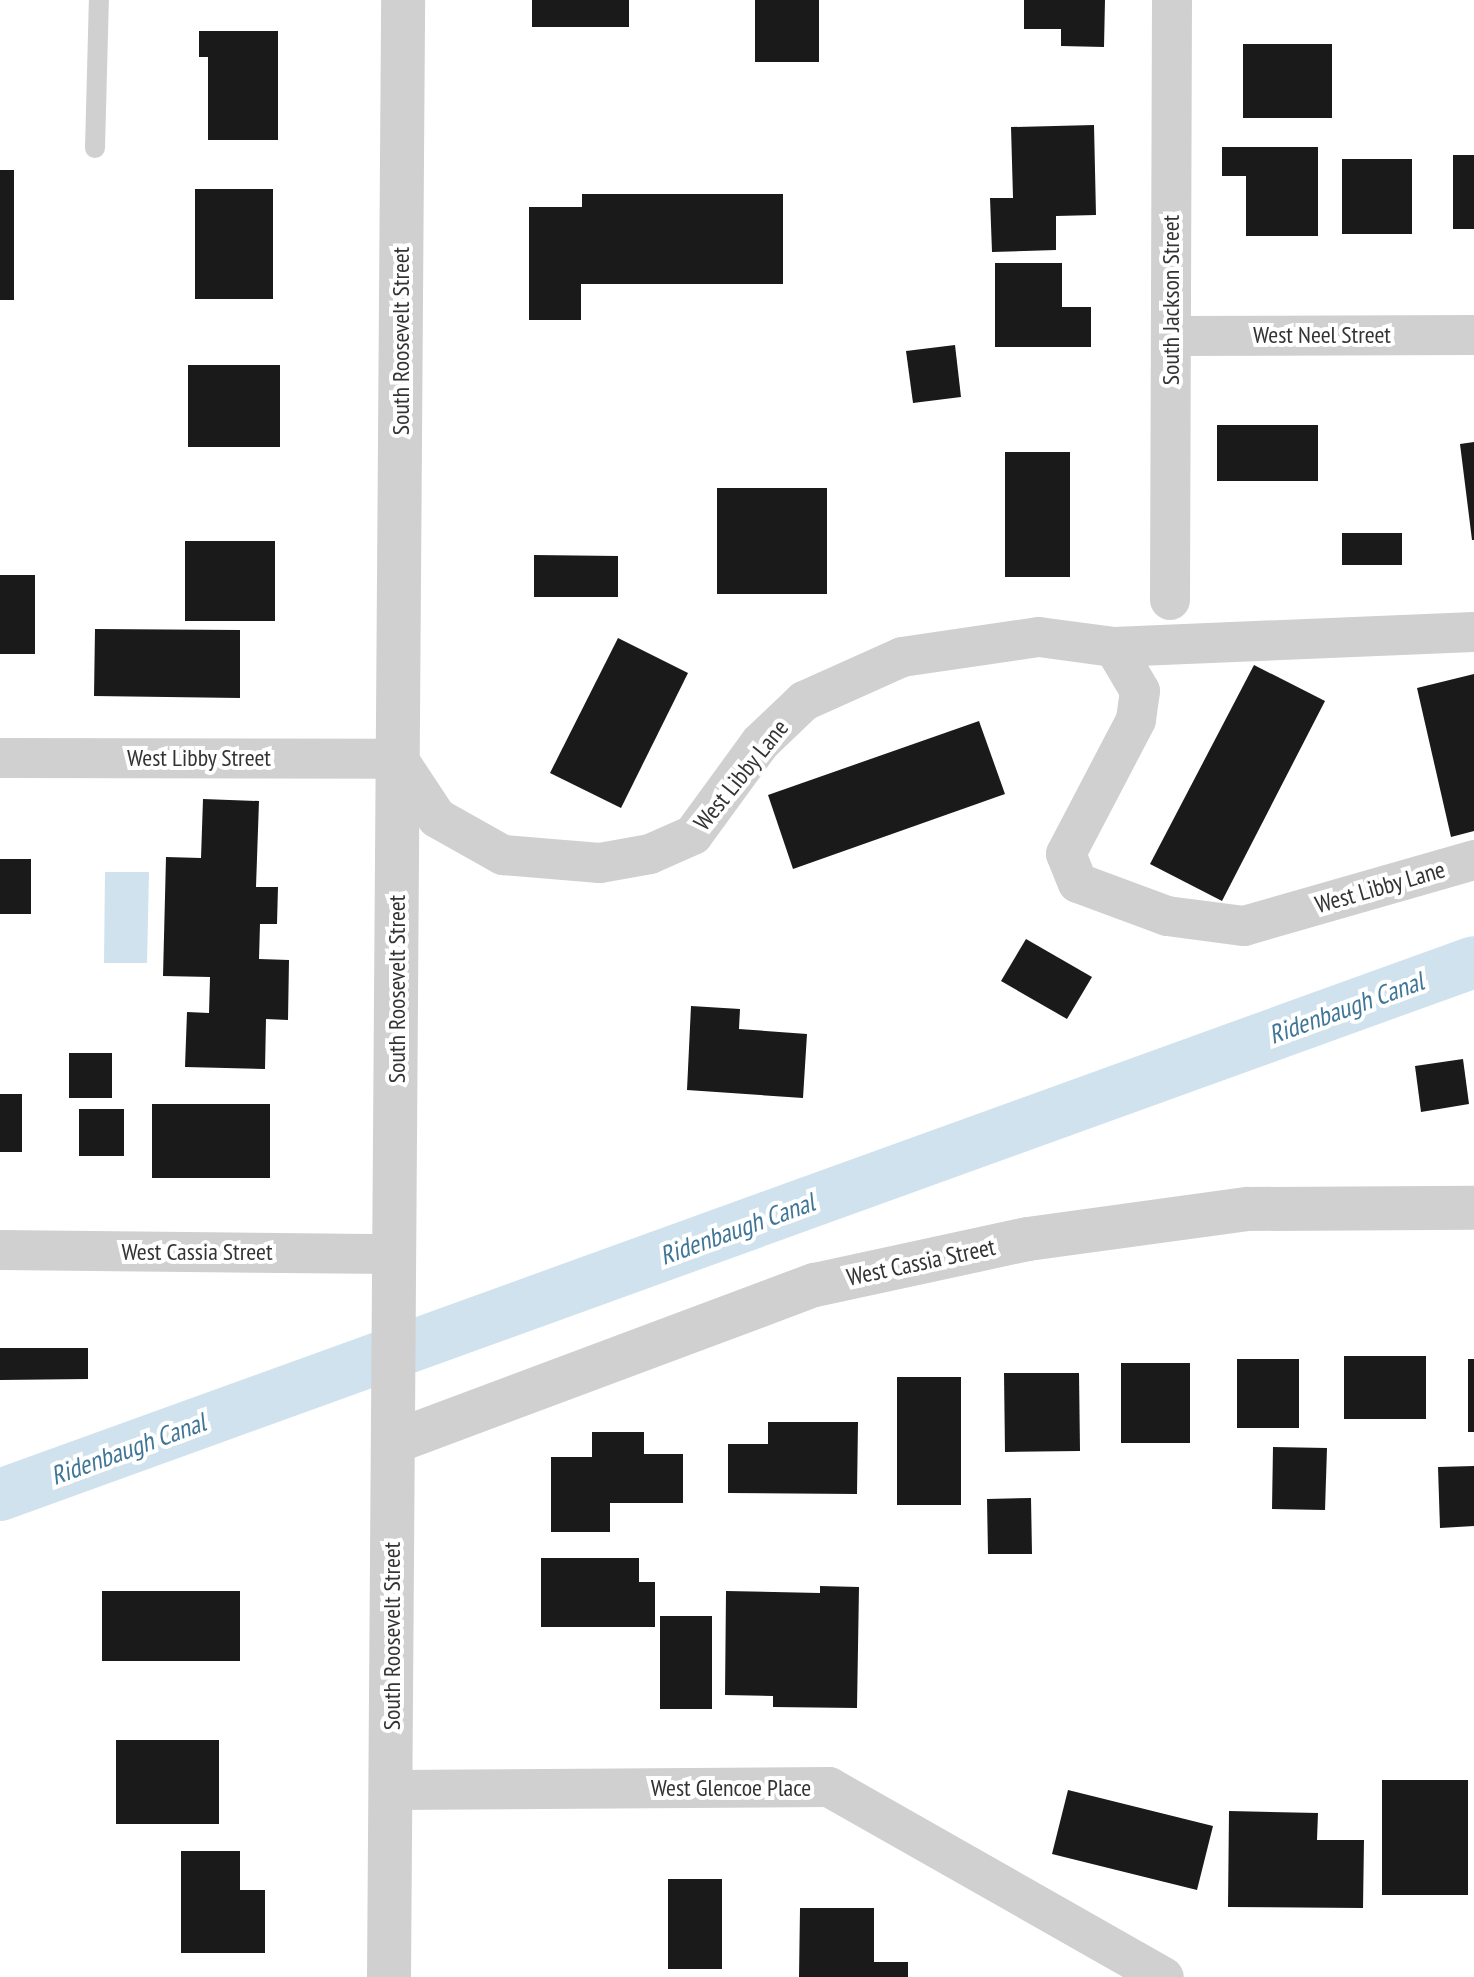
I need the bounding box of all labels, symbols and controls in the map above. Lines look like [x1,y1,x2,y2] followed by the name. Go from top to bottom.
[1157,215,1185,385] street label: South Jackson Street
[387,247,415,435] street label: South Roosevelt Street
[1253,321,1391,349] street label: West Neel Street
[687,714,795,836] street label: West Libby Lane
[127,744,271,772] street label: West Libby Street
[1311,855,1449,919] street label: West Libby Lane
[383,895,411,1083] street label: South Roosevelt Street
[1264,966,1428,1050] water label: Ridenbaugh Canal
[655,1187,819,1271] water label: Ridenbaugh Canal
[844,1232,998,1292] street label: West Cassia Street
[121,1238,273,1266] street label: West Cassia Street
[46,1407,210,1491] water label: Ridenbaugh Canal
[378,1542,406,1730] street label: South Roosevelt Street
[651,1774,811,1802] street label: West Glencoe Place

